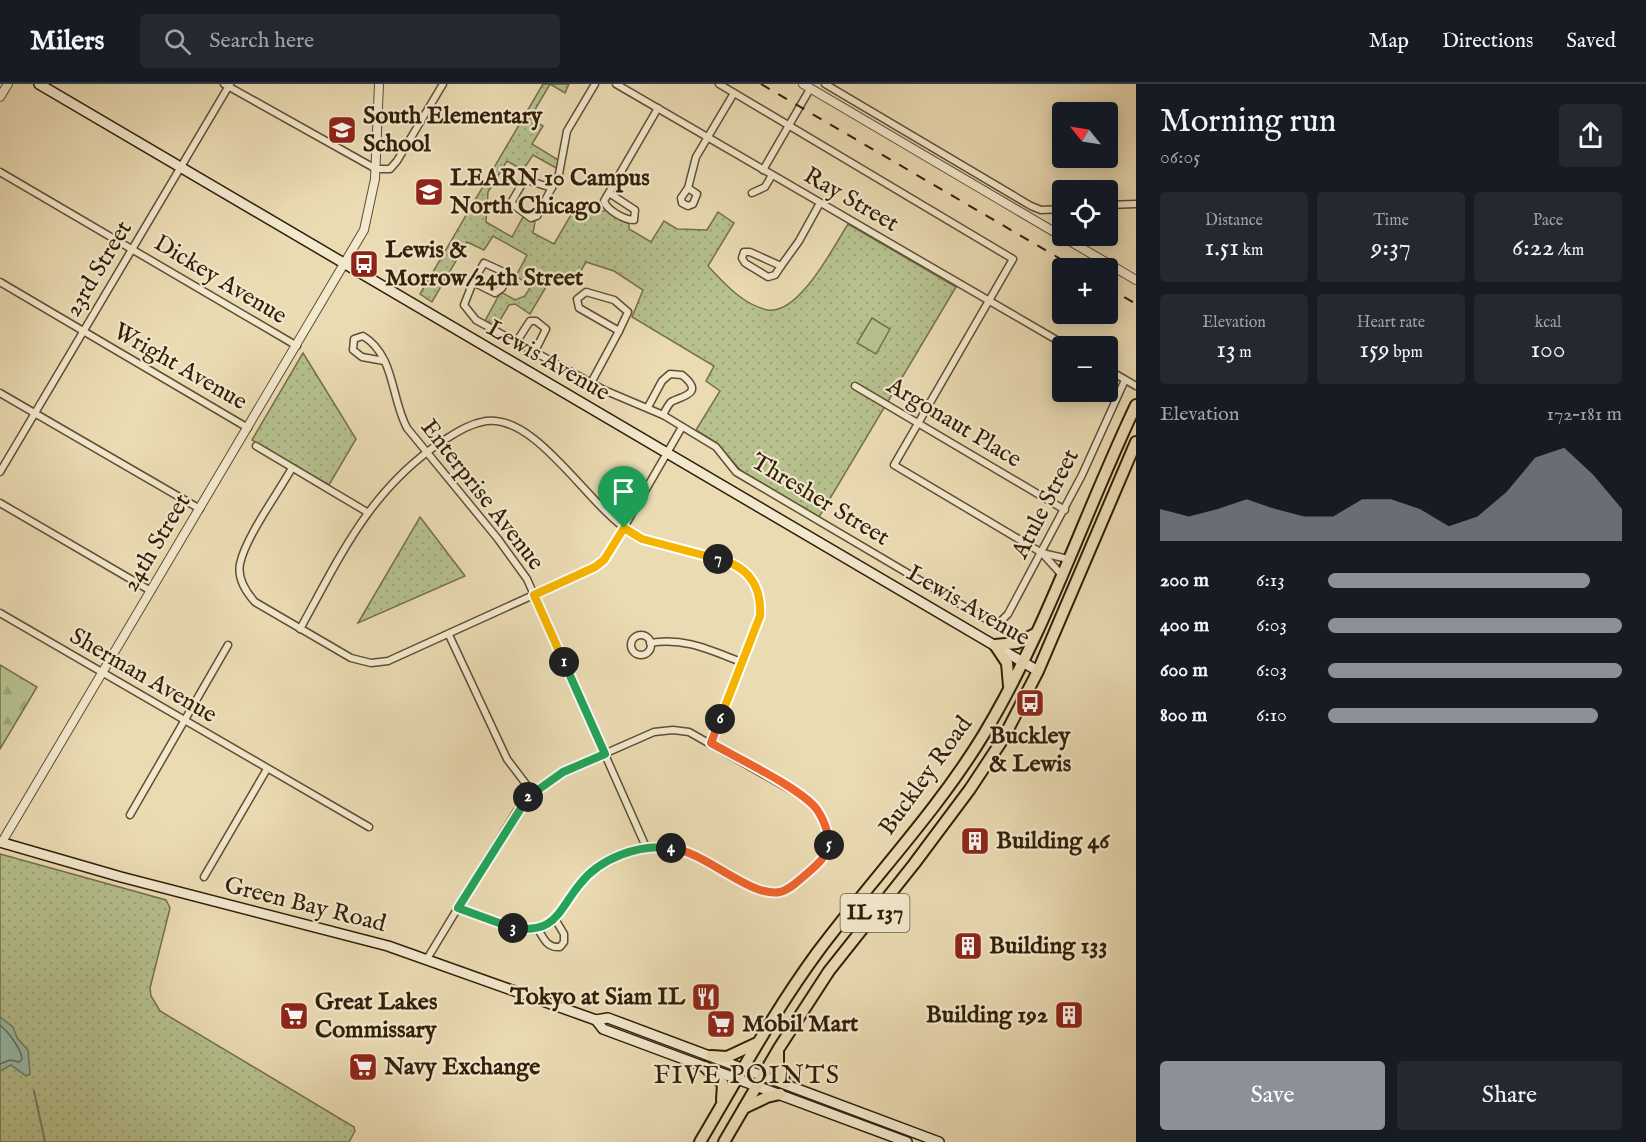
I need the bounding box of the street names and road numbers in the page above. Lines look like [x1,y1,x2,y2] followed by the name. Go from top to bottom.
[798,160,904,240] street label: Ray Street
[58,215,140,323] street label: 23rd Street
[148,228,292,332] street label: Dickey Avenue
[481,313,615,409] street label: Lewis Avenue
[108,316,252,418] street label: Wright Avenue
[880,370,1027,475] street label: Argonaut Place
[413,413,551,577] street label: Enterprise Avenue
[1005,444,1087,565] street label: Atule Street
[745,447,895,553] street label: Thresher Street
[116,488,198,598] street label: 24th Street
[901,558,1035,654] street label: Lewis Avenue
[64,621,222,731] street label: Sherman Avenue
[872,710,980,842] street label: Buckley Road
[221,870,389,940] street label: Green Bay Road
[840,894,910,932] road number: IL 137

